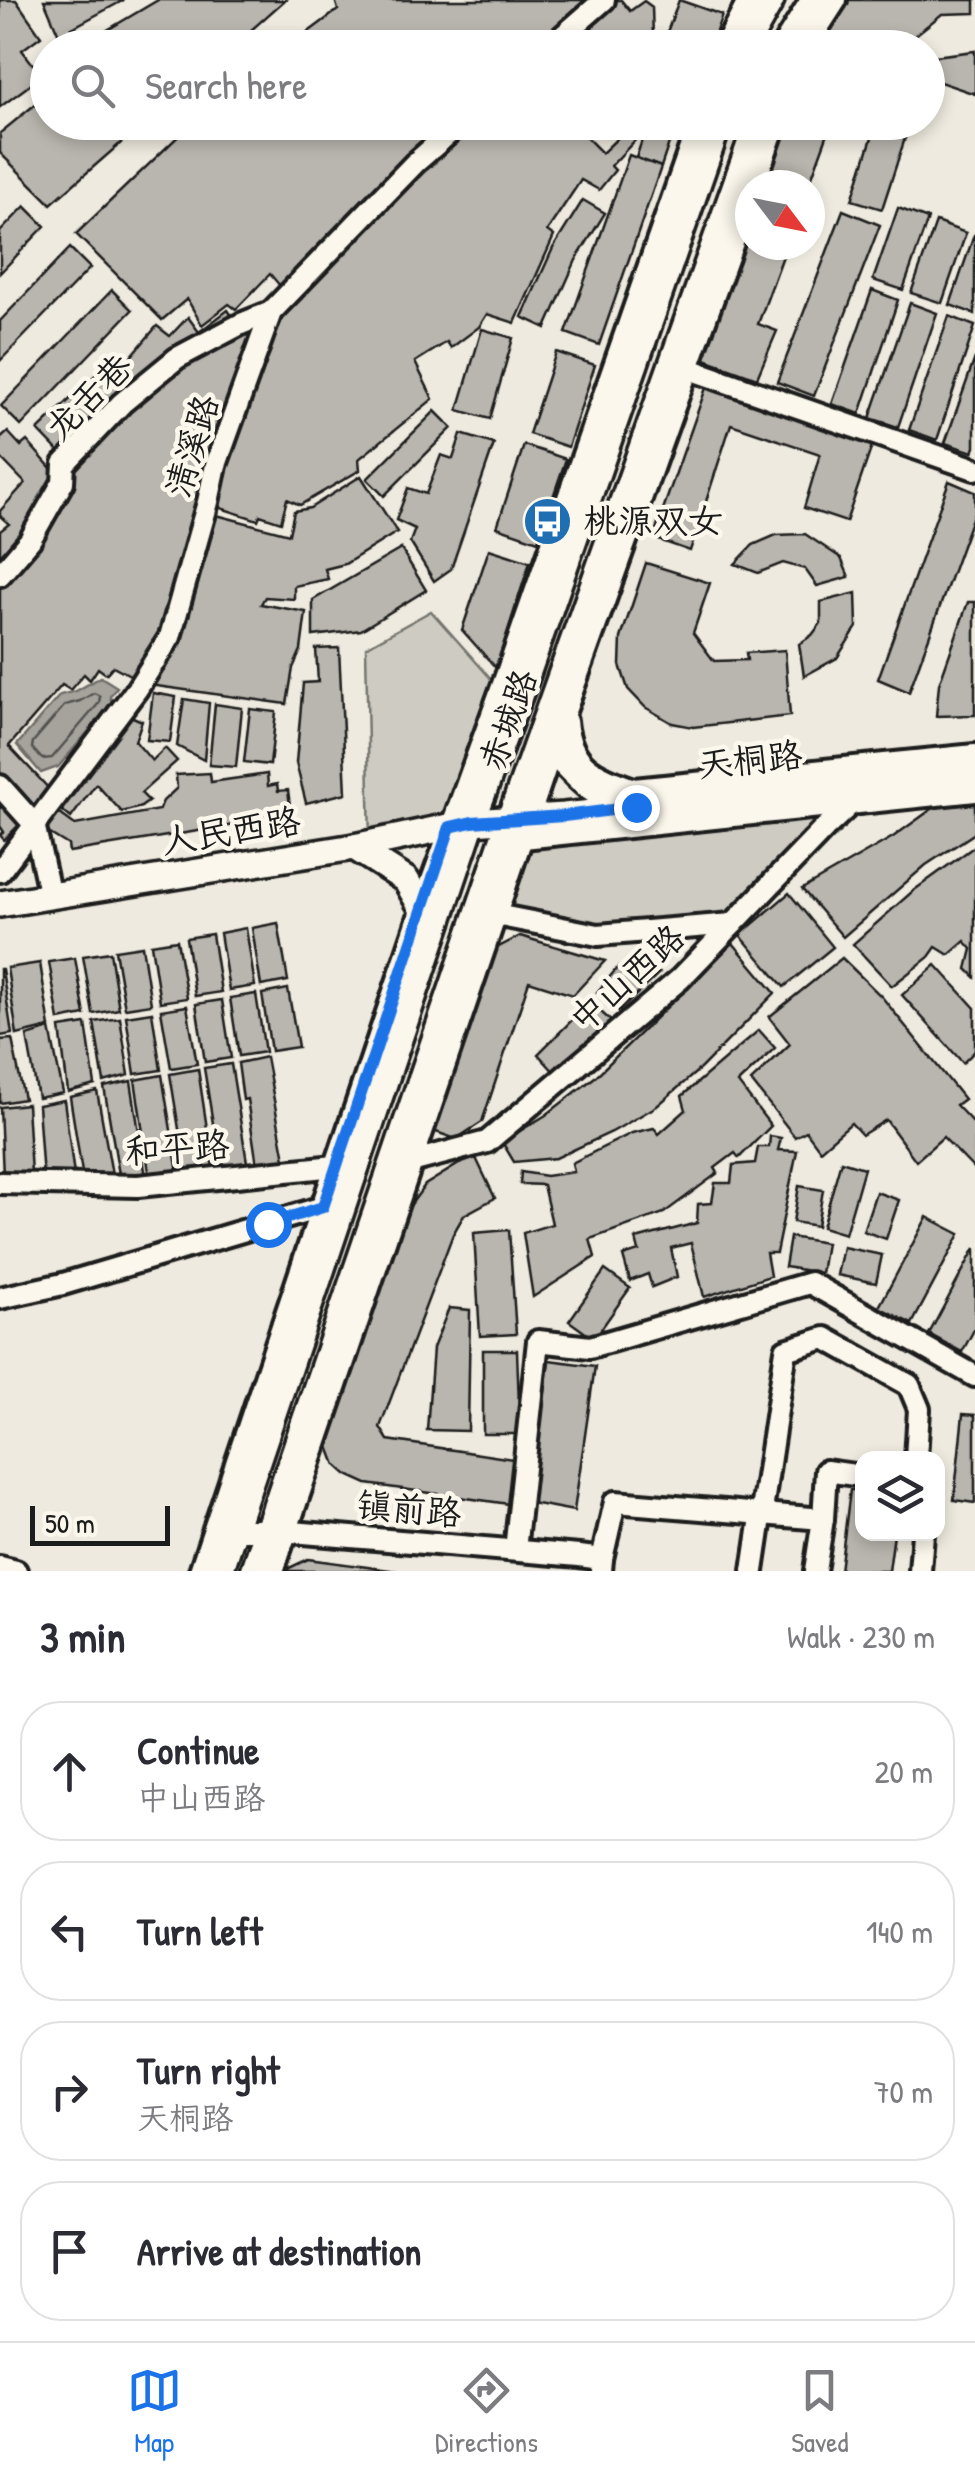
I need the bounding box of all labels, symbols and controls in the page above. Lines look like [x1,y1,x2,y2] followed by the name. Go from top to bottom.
[30,30,945,140] search box
[65,58,120,113] icon: search
[145,59,307,111] text: Search here
[735,170,825,260] north arrow
[35,343,142,450] street label: 龙舌巷
[154,389,229,503] street label: 清溪路
[522,495,574,547] bus stop icon: 桃源双女
[583,497,723,544] place label: 桃源双女
[467,662,548,777] street label: 赤城路
[695,731,805,788] street label: 天桐路
[614,785,660,831] route end
[158,796,304,865] street label: 人民西路
[559,913,694,1042] street label: 中山西路
[123,1120,231,1175] street label: 和平路
[246,1202,292,1248] route start
[855,1451,945,1541] map controls
[855,1451,945,1541] button: layers
[355,1481,463,1536] street label: 镇前路
[30,1501,170,1546] scale bar
[45,1504,95,1542] text: 50 m
[40,1608,125,1665] text: 3 min
[787,1615,935,1658] text: Walk · 230 m
[137,1724,259,1776] text: Continue
[42,1744,97,1799] icon: ahead
[875,1750,933,1793] text: 20 m
[137,1776,265,1819] text: 中山西路
[42,1904,97,1959] icon: left
[137,1905,262,1957] text: Turn left
[866,1910,933,1953] text: 140 m
[137,2044,280,2096] text: Turn right
[42,2064,97,2119] icon: right
[874,2070,933,2113] text: 70 m
[137,2096,233,2139] text: 天桐路
[42,2224,97,2279] icon: arrive
[137,2225,421,2277] text: Arrive at destination
[127,2363,182,2461] tab: Map
[435,2363,538,2461] tab: Directions
[791,2363,848,2461] tab: Saved

